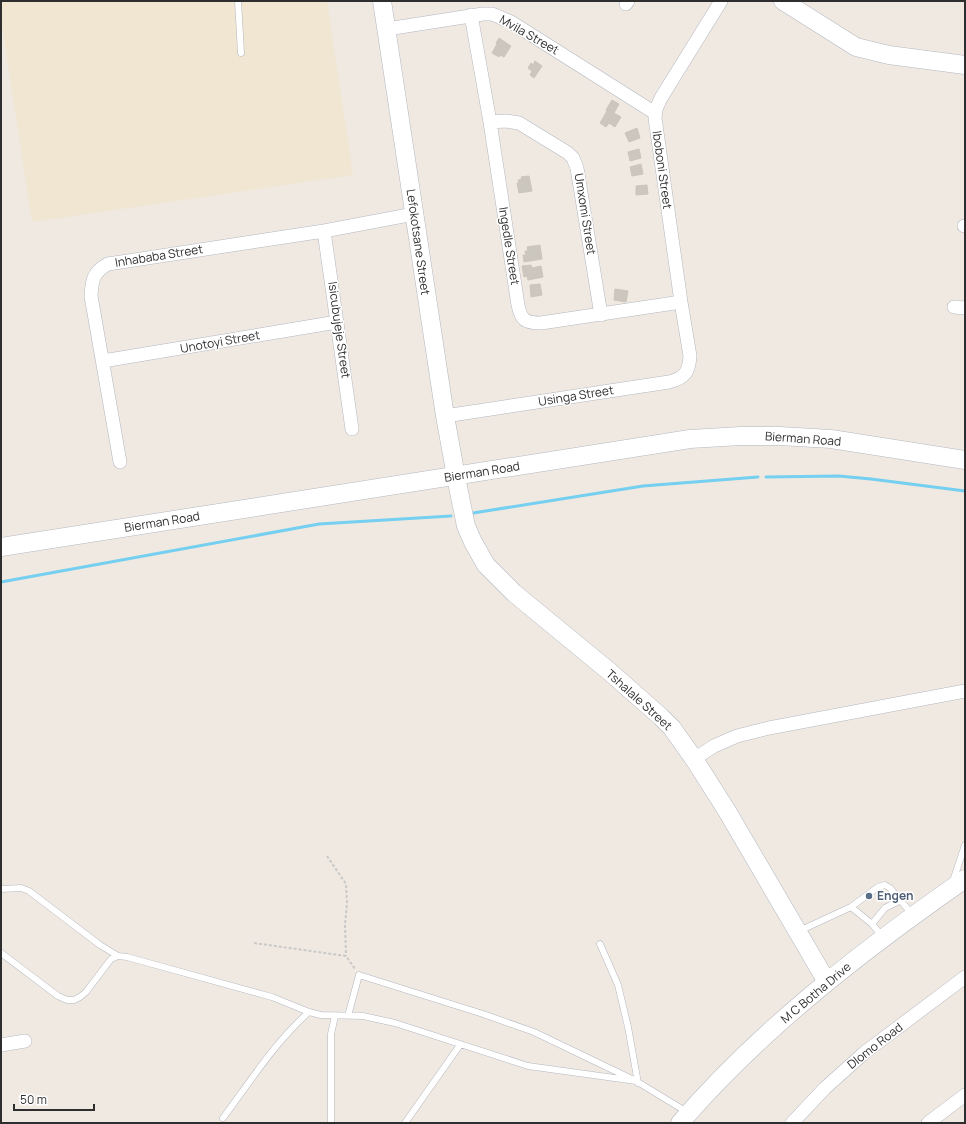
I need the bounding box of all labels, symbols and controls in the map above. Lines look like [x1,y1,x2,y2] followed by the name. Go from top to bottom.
[496,11,562,59] street label: Mvila Street
[649,130,676,210] street label: Iboboni Street
[571,172,600,256] street label: Umxomi Street
[403,188,434,296] street label: Lefokotsane Street
[495,206,524,286] street label: Ingedle Street
[114,240,204,271] street label: Inhababa Street
[324,280,355,380] street label: Isicubujeje Street
[179,326,261,357] street label: Unotoyi Street
[537,381,615,410] street label: Usinga Street
[764,427,842,450] street label: Bierman Road
[443,457,521,486] street label: Bierman Road
[123,507,201,536] street label: Bierman Road
[603,665,676,734] street label: Tshalale Street
[877,887,913,904] place label: Engen
[864,891,874,901] marker: Engen
[777,958,854,1027] street label: M C Botha Drive
[843,1019,906,1073] street label: Dlomo Road
[14,1086,94,1112] scale bar
[20,1091,47,1108] text: 50 m

